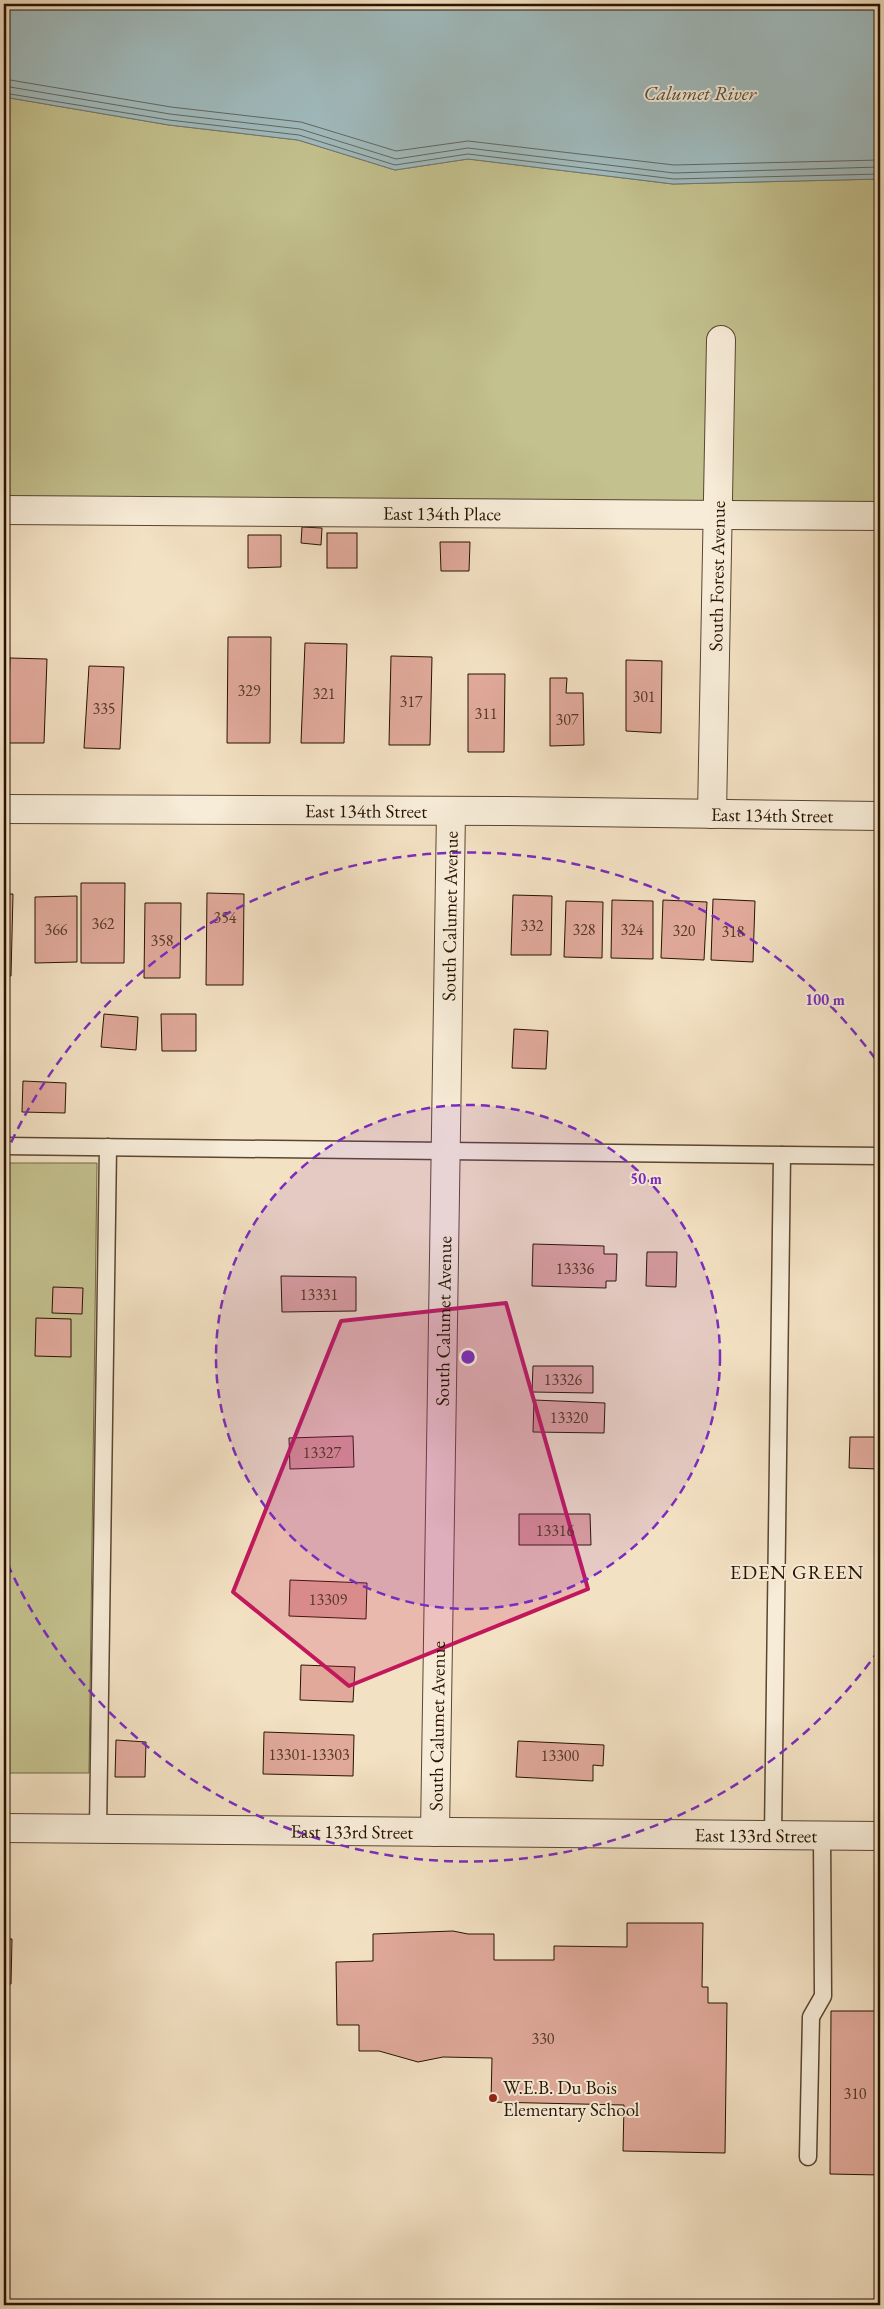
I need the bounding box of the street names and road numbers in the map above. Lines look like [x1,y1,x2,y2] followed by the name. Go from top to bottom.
[383,500,501,526] street label: East 134th Place
[703,500,730,652] street label: South Forest Avenue
[305,798,427,823] street label: East 134th Street
[711,801,833,828] street label: East 134th Street
[436,831,463,1001] street label: South Calumet Avenue
[429,1236,457,1406] street label: South Calumet Avenue
[423,1641,450,1811] street label: South Calumet Avenue
[291,1818,413,1844] street label: East 133rd Street
[694,1822,817,1848] street label: East 133rd Street

